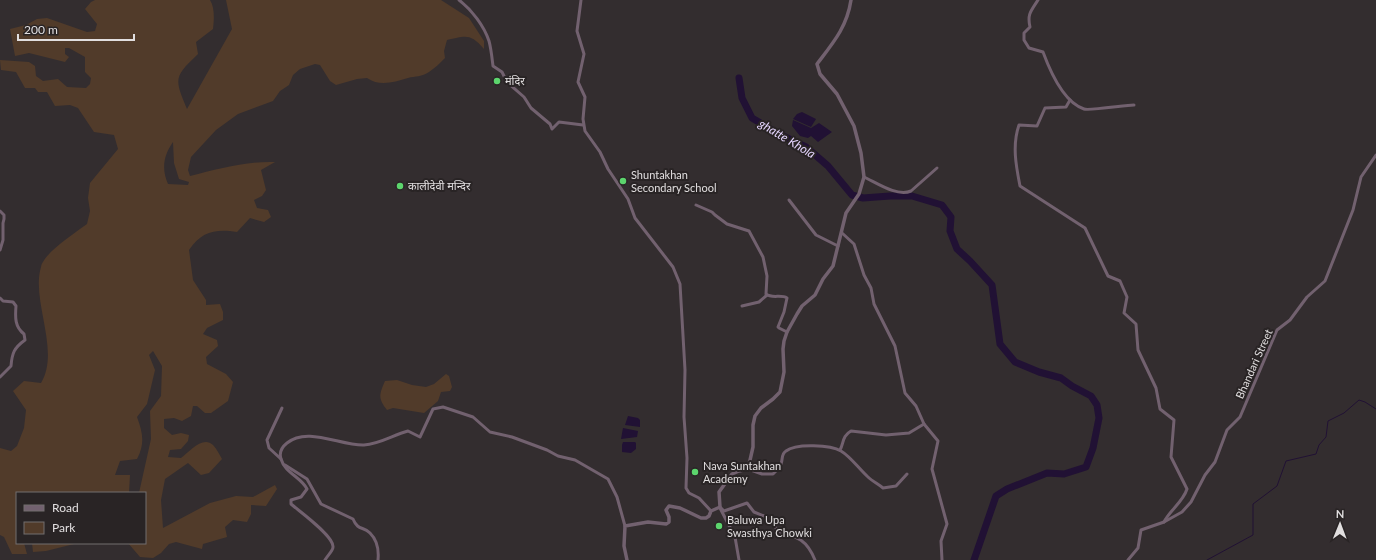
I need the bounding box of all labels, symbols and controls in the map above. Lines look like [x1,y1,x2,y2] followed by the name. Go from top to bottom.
[18,16,134,42] scale bar
[24,22,58,37] text: 200 m
[505,74,525,87] place label: मंदिर
[492,76,502,86] marker: मंदिर
[755,115,818,161] water label: ghatte Khola
[631,168,717,194] place label: Shuntakhan Secondary School
[618,176,628,186] marker: Shuntakhan Secondary School
[408,179,471,192] place label: कालीदेवी मन्दिर
[395,181,405,191] marker: कालीदेवी मन्दिर
[1232,327,1275,401] street label: Bhandari Street
[703,459,781,485] place label: Nava Suntakhan Academy
[690,467,700,477] marker: Nava Suntakhan Academy
[16,492,146,544] legend
[52,500,79,515] text: Road
[1320,504,1360,544] north arrow
[1336,507,1345,520] text: N
[727,513,812,539] place label: Baluwa Upa Swasthya Chowki
[52,520,76,535] text: Park
[714,521,724,531] marker: Baluwa Upa Swasthya Chowki

